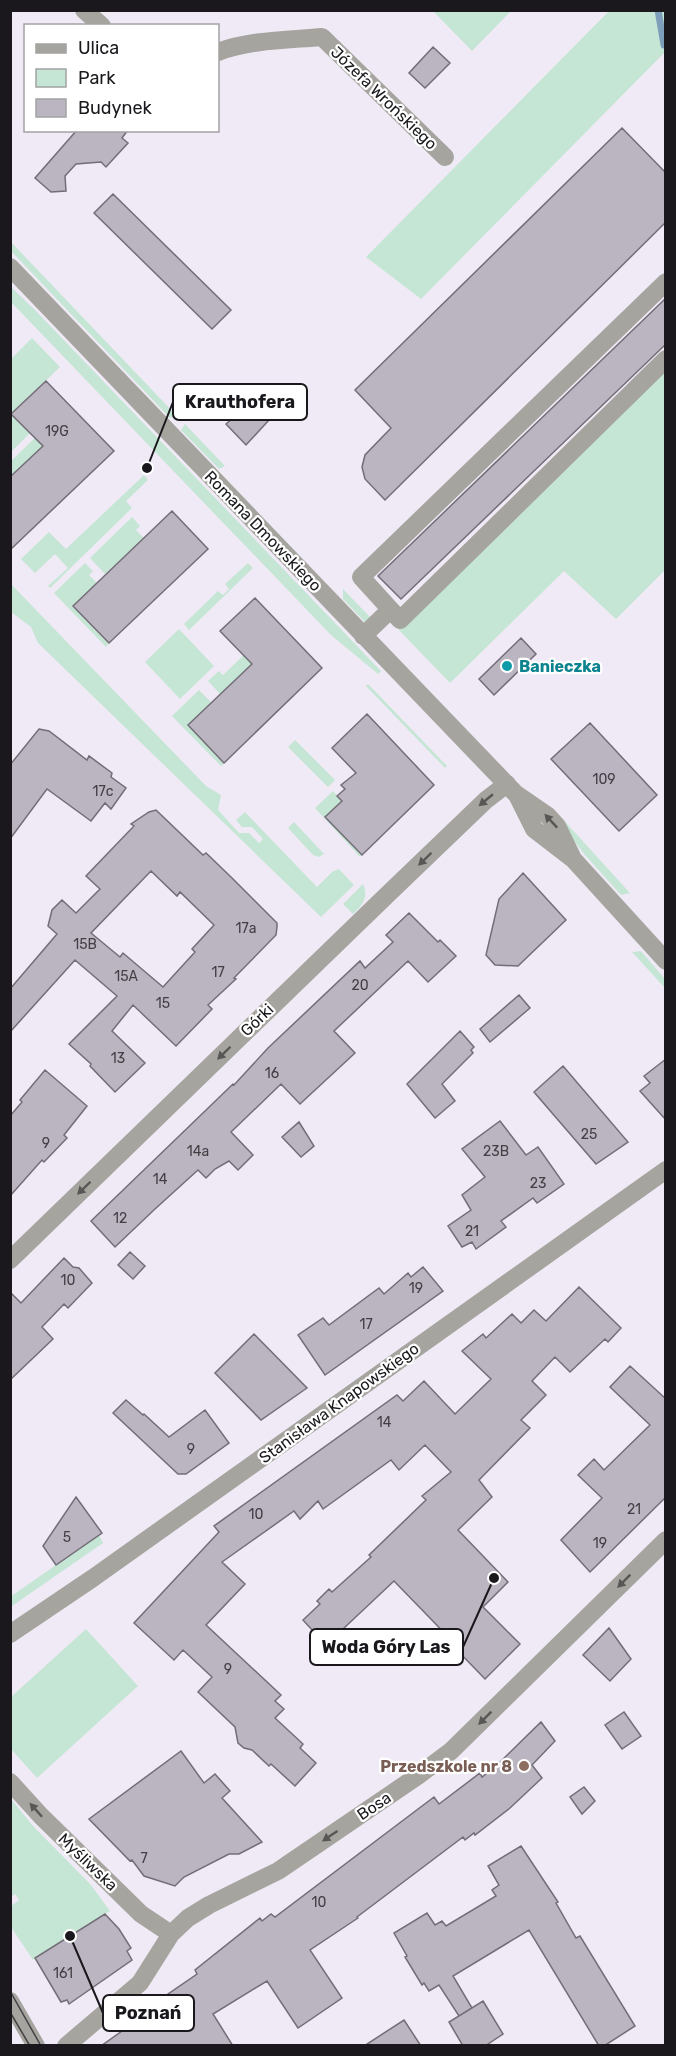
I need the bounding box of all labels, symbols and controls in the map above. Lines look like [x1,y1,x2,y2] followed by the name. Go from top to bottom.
[24,24,219,132] legend
[78,37,119,59] text: Ulica
[327,43,441,153] street label: Józefa Wrońskiego
[78,67,116,89] text: Park
[78,97,152,119] text: Budynek
[173,384,307,420] callout: Krauthofera
[185,391,295,413] text: Krauthofera
[45,423,69,440] house number: 19G
[201,467,325,595] street label: Romana Dmowskiego
[519,657,601,676] place label: Banieczka
[500,659,514,673] marker: Banieczka
[592,771,616,788] house number: 109
[93,783,114,800] house number: 17c
[478,794,494,807] one-way arrow
[544,813,558,828] one-way arrow
[418,851,432,865] one-way arrow
[236,920,256,937] house number: 17a
[73,936,97,953] house number: 15B
[211,964,225,981] house number: 17
[114,968,138,985] house number: 15A
[351,977,369,994] house number: 20
[156,995,170,1012] house number: 15
[237,1000,277,1040] street label: Górki
[217,1045,231,1059] one-way arrow
[111,1050,125,1067] house number: 13
[265,1065,279,1082] house number: 16
[581,1126,597,1143] house number: 25
[42,1135,50,1152] house number: 9
[187,1143,209,1160] house number: 14a
[483,1143,509,1160] house number: 23B
[153,1171,168,1188] house number: 14
[530,1175,546,1192] house number: 23
[77,1181,91,1195] one-way arrow
[113,1210,127,1227] house number: 12
[465,1223,479,1240] house number: 21
[61,1272,76,1289] house number: 10
[409,1280,423,1297] house number: 19
[359,1316,373,1333] house number: 17
[256,1339,422,1467] street label: Stanisława Knapowskiego
[377,1414,392,1431] house number: 14
[187,1441,195,1458] house number: 9
[627,1501,641,1518] house number: 21
[249,1506,264,1523] house number: 10
[63,1529,71,1546] house number: 5
[593,1535,607,1552] house number: 19
[616,1574,631,1588] one-way arrow
[310,1629,463,1665] callout: Woda Góry Las
[321,1636,451,1658] text: Woda Góry Las
[224,1661,232,1678] house number: 9
[478,1711,493,1725] one-way arrow
[380,1757,512,1776] place label: Przedszkole nr 8
[517,1759,531,1773] marker: Przedszkole nr 8
[353,1788,395,1824] street label: Bosa
[30,1803,43,1818] one-way arrow
[54,1829,122,1895] street label: Myśliwska
[323,1830,339,1842] one-way arrow
[140,1850,148,1867] house number: 7
[312,1894,327,1911] house number: 10
[53,1965,73,1982] house number: 161
[103,1995,194,2031] callout: Poznań
[115,2002,181,2024] text: Poznań

